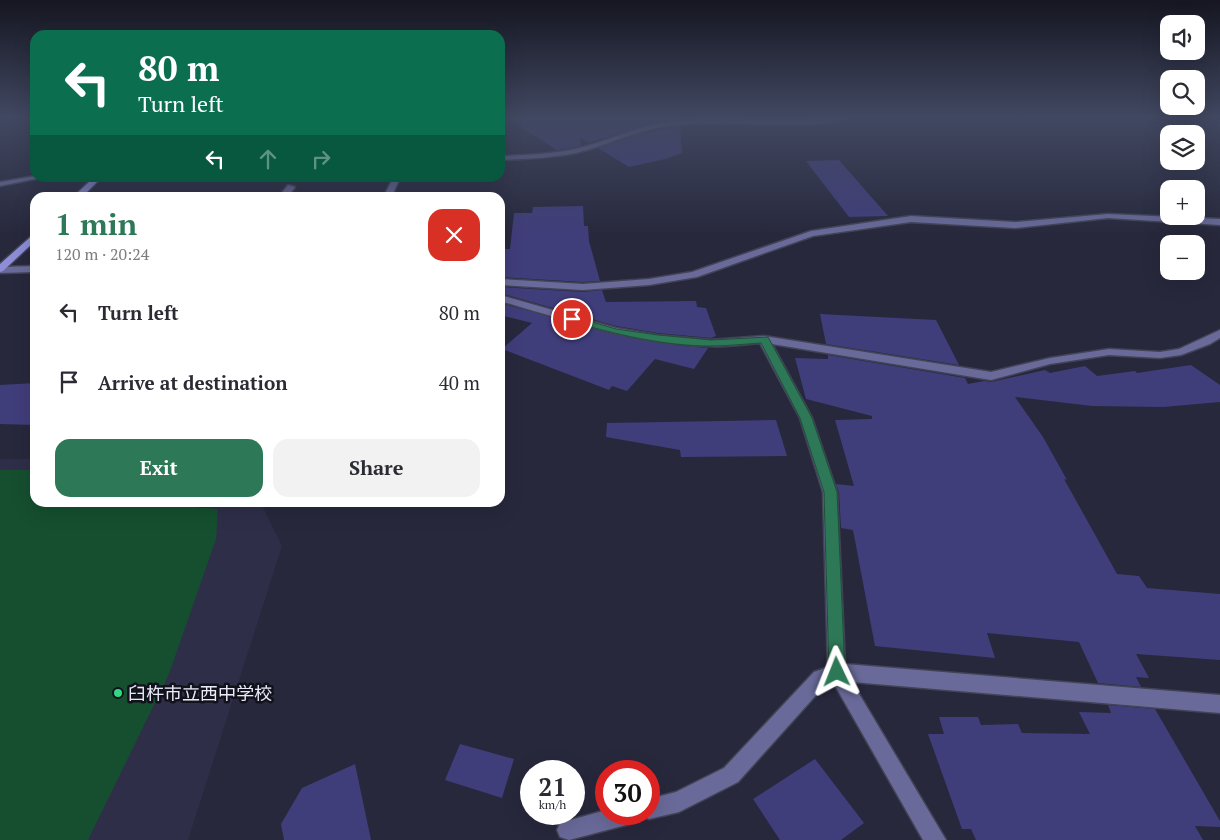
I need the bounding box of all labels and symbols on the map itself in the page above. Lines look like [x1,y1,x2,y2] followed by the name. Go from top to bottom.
[551,298,593,340] pin
[810,645,862,697] position arrow
[128,681,272,705] place label: 臼杵市立西中学校
[112,687,124,699] marker: 臼杵市立西中学校
[595,760,660,825] speed limit sign: 30

